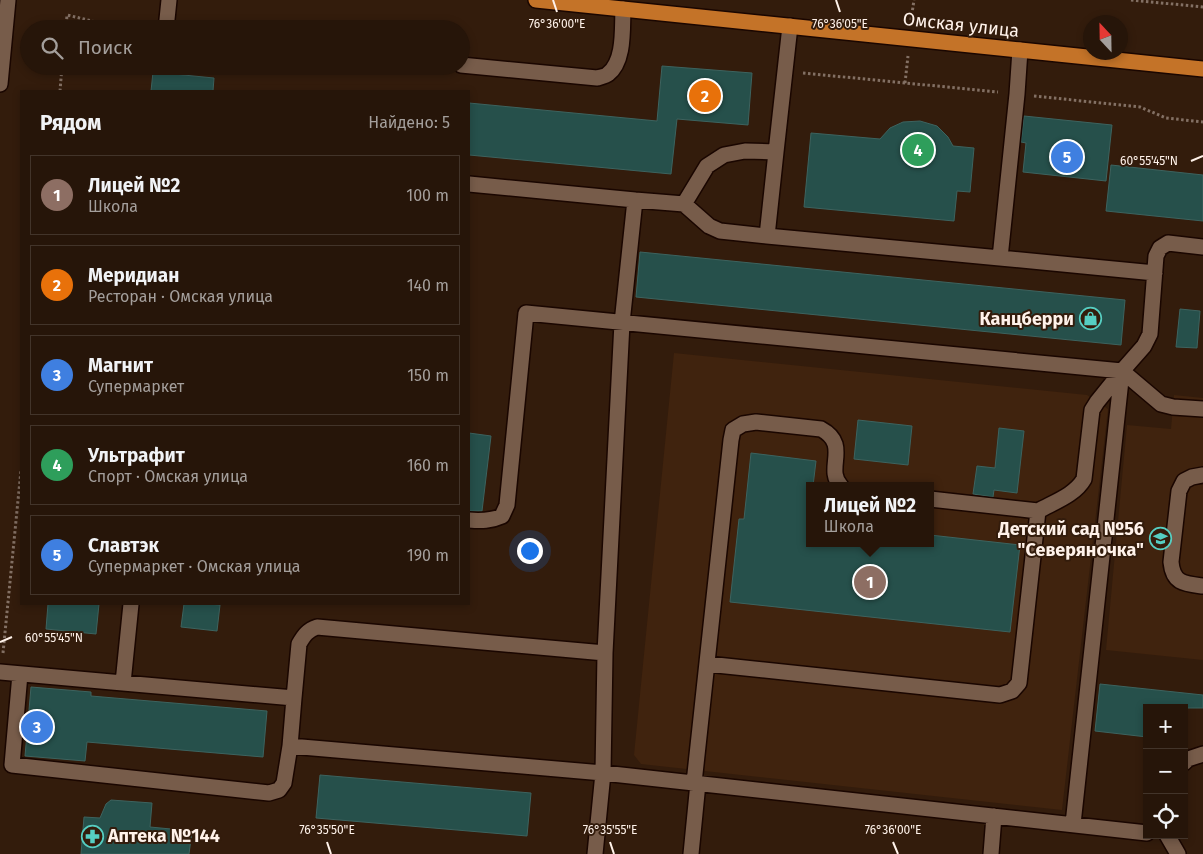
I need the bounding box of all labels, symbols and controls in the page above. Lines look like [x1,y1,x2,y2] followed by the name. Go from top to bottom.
[902,8,1020,42] street label: Омская улица
[1083,15,1128,60] north arrow
[529,17,585,31] text: 76°36'00"E
[812,17,868,31] text: 76°36'05"E
[20,20,470,75] search box
[38,34,66,62] icon: search
[78,36,132,59] text: Поиск
[689,77,721,115] pin: 2
[40,110,101,136] text: Рядом
[368,113,450,132] text: Найдено: 5
[902,131,934,169] pin: 4
[1051,138,1083,176] pin: 5
[1120,154,1178,168] text: 60°55'45"N
[88,174,180,197] text: Лицей №2
[53,186,61,205] text: 1
[406,186,449,205] text: 100 m
[88,197,138,216] text: Школа
[88,264,179,287] text: Меридиан
[53,276,61,295] text: 2
[407,276,449,295] text: 140 m
[88,287,273,306] text: Ресторан · Омская улица
[1078,307,1102,331] shop icon: Канцберри
[980,308,1074,330] place label: Канцберри
[88,354,153,377] text: Магнит
[53,366,61,385] text: 3
[407,366,449,385] text: 150 m
[88,377,184,396] text: Супермаркет
[88,444,185,467] text: Ультрафит
[52,456,62,475] text: 4
[407,456,449,475] text: 160 m
[88,467,248,486] text: Спорт · Омская улица
[806,482,934,547] popup
[824,494,916,517] text: Лицей №2
[824,517,874,536] text: Школа
[997,518,1144,561] place label: Детский сад №56 "Северяночка"
[1148,527,1172,551] school or university icon: Детский сад №56 "Северяночка"
[88,534,159,557] text: Славтэк
[517,538,543,564] your location
[53,546,61,565] text: 5
[407,546,449,565] text: 190 m
[88,557,301,576] text: Супермаркет · Омская улица
[854,563,886,601] pin: 1
[25,631,83,645] text: 60°55'45"N
[1143,704,1188,839] map controls
[1143,704,1188,749] button: +
[21,708,53,746] pin: 3
[1143,749,1188,794] button: −
[1143,794,1188,839] button: locate
[299,823,355,837] text: 76°35'50"E
[583,823,637,837] text: 76°35'55"E
[865,823,921,837] text: 76°36'00"E
[80,824,104,848] pharmacy icon: Аптека №144
[107,825,220,847] place label: Аптека №144

